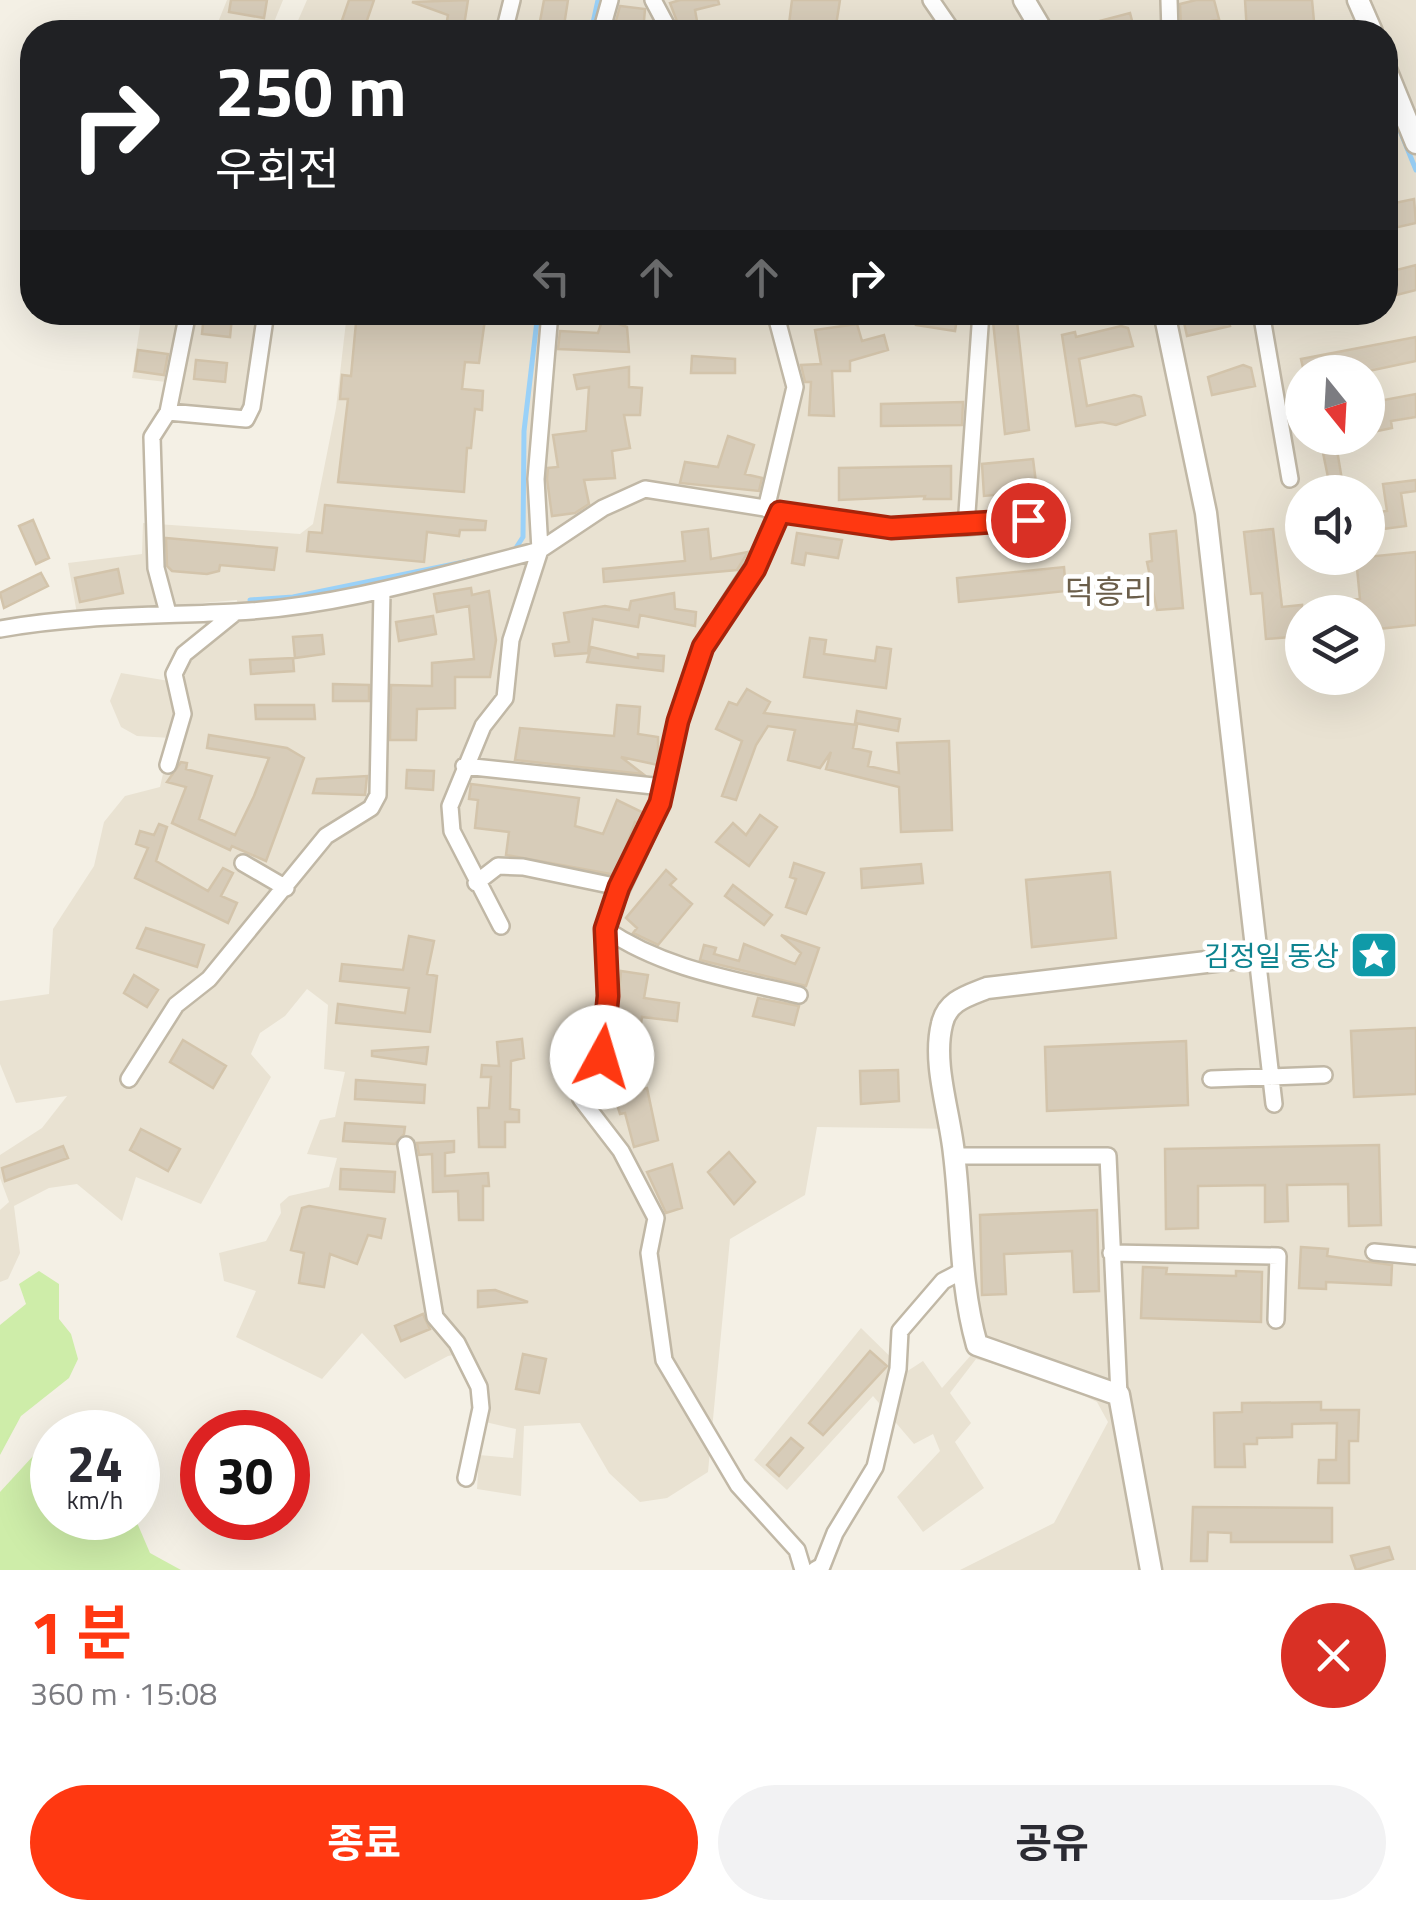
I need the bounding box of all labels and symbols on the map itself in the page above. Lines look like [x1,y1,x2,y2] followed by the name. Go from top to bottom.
[1285,355,1385,455] north arrow
[986,478,1071,563] pin
[1065,567,1153,615] district label: 덕흥리
[1348,929,1400,981] place icon: 김정일 동상
[1204,934,1339,977] place label: 김정일 동상
[550,1005,654,1109] position arrow
[180,1410,310,1540] speed limit sign: 30

